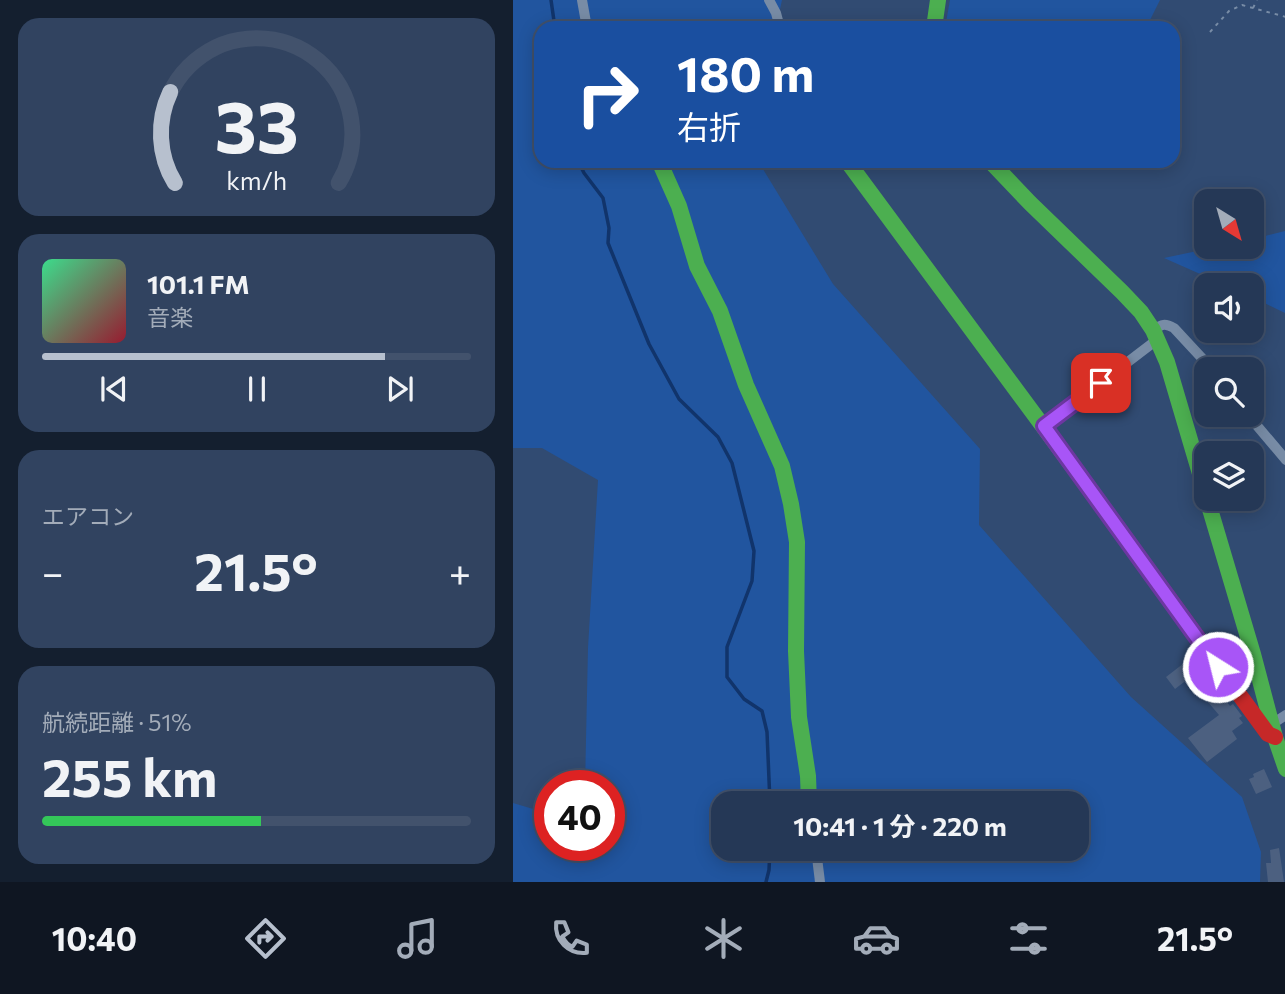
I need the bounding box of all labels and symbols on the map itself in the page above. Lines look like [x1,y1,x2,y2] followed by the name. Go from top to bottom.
[1194,189,1264,259] north arrow
[1071,353,1131,413] pin
[1181,630,1255,704] position arrow
[534,770,625,861] speed limit sign: 40

